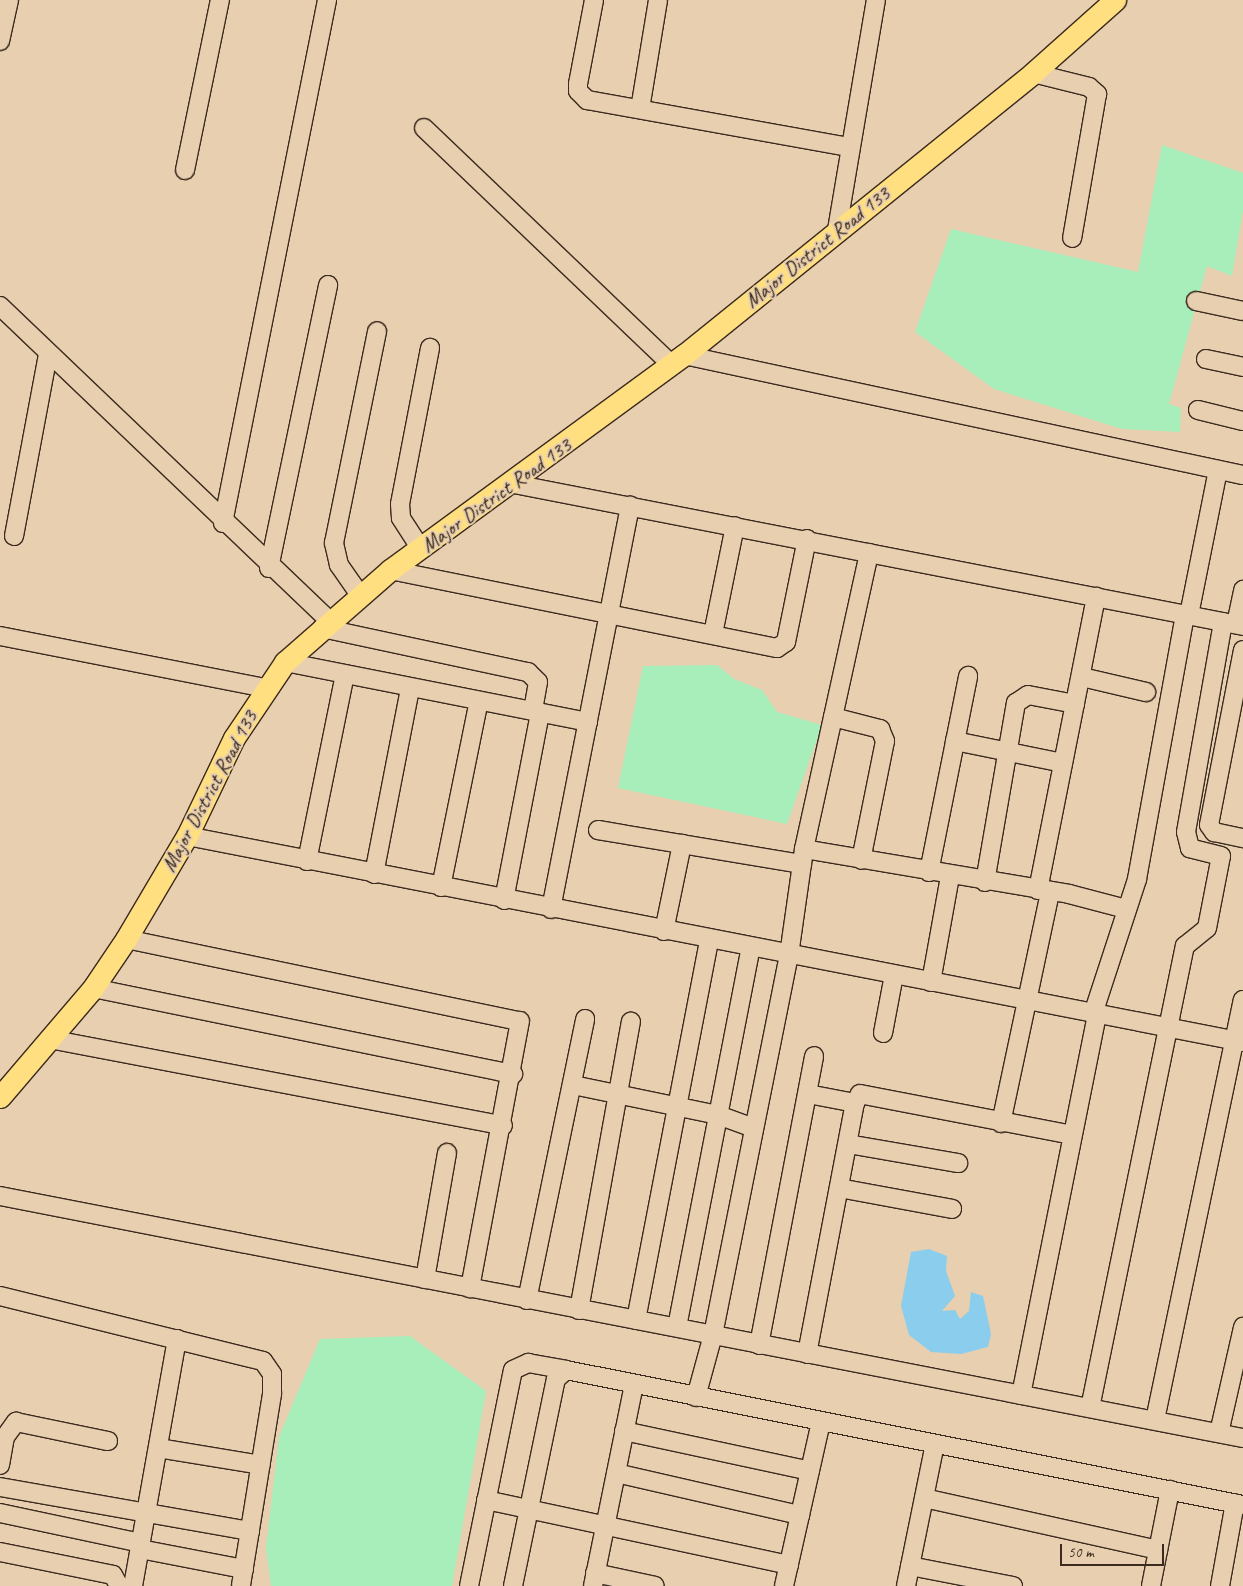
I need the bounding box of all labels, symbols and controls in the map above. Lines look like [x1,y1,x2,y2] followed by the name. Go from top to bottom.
[740,181,894,313] street label: Major District Road 133
[416,432,576,558] street label: Major District Road 133
[156,706,262,876] street label: Major District Road 133
[1063,1534,1167,1566] scale bar
[1068,1543,1094,1562] text: 50 m

